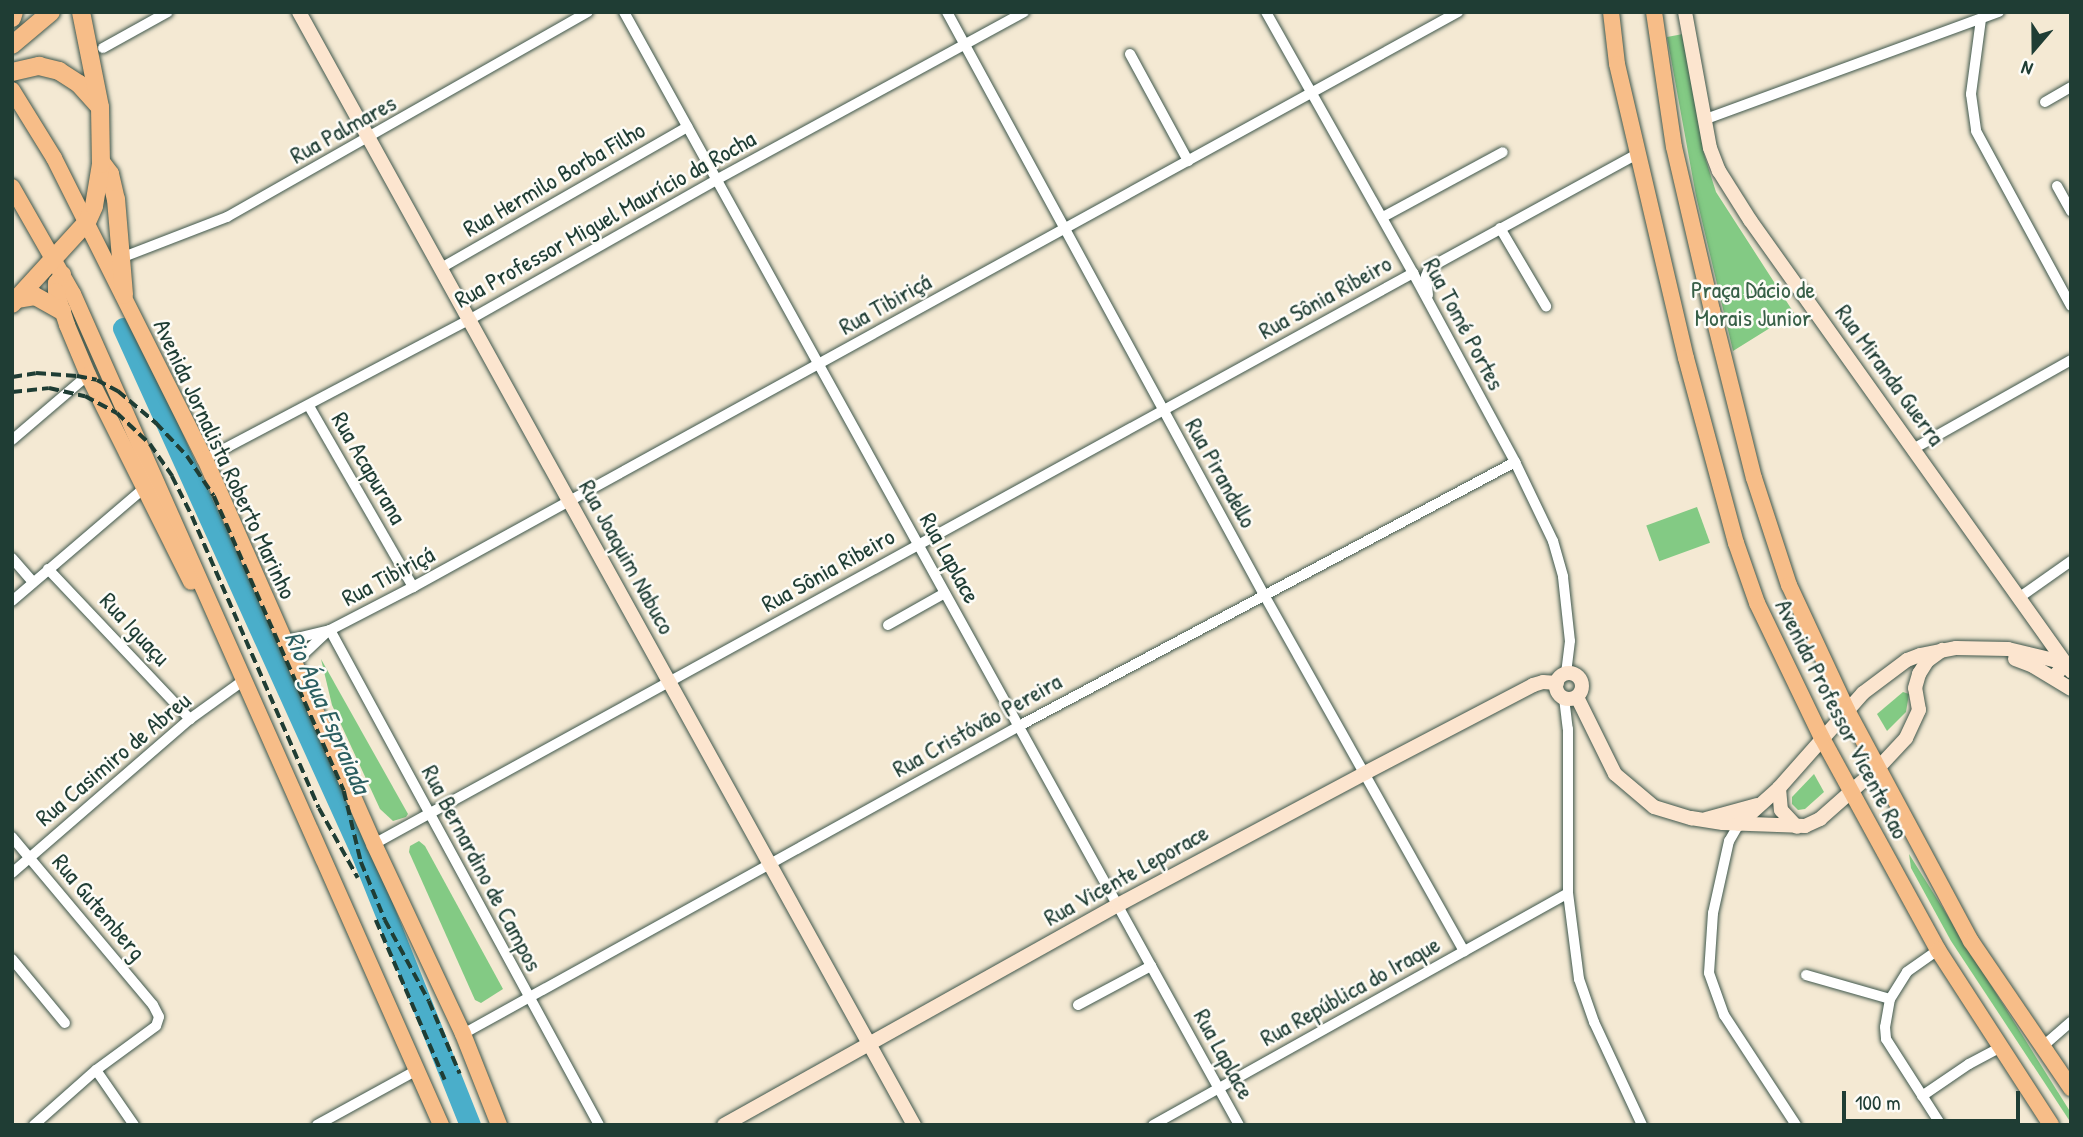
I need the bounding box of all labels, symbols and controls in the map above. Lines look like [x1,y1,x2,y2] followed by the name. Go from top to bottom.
[1999,14,2069,84] north arrow
[2018,55,2036,83] text: N
[285,88,401,170] street label: Rua Palmares
[458,115,650,243] street label: Rua Hermilo Borba Filho
[449,124,761,314] street label: Rua Professor Miguel Maurício da Rocha
[1254,249,1396,345] street label: Rua Sônia Ribeiro
[1417,253,1511,395] street label: Rua Tomé Portes
[834,267,936,341] street label: Rua Tibiriçá
[1691,276,1815,332] park label: Praça Dácio de Morais Junior
[1829,299,1951,451] street label: Rua Miranda Guerra
[147,315,303,603] street label: Avenida Jornalista Roberto Marinho
[325,407,413,529] street label: Rua Acapurana
[1179,413,1263,533] street label: Rua Pirandello
[573,475,681,639] street label: Rua Joaquim Nabuco
[913,508,987,608] street label: Rua Laplace
[757,522,899,618] street label: Rua Sônia Ribeiro
[337,540,439,612] street label: Rua Tibiriçá
[94,586,176,672] street label: Rua Iguaçu
[1769,594,1915,844] street label: Avenida Professor Vicente Rao
[278,626,378,798] water label: Rio Água Espraiada
[888,667,1066,783] street label: Rua Cristóvão Pereira
[30,686,196,832] street label: Rua Casimiro de Abreu
[415,760,549,976] street label: Rua Bernardino de Campos
[1039,818,1213,932] street label: Rua Vicente Leporace
[46,848,152,966] street label: Rua Gutemberg
[1255,930,1445,1052] street label: Rua República do Iraque
[1187,1004,1261,1104] street label: Rua Laplace
[1845,1078,2024,1122] scale bar
[1855,1088,1901,1117] text: 100 m

